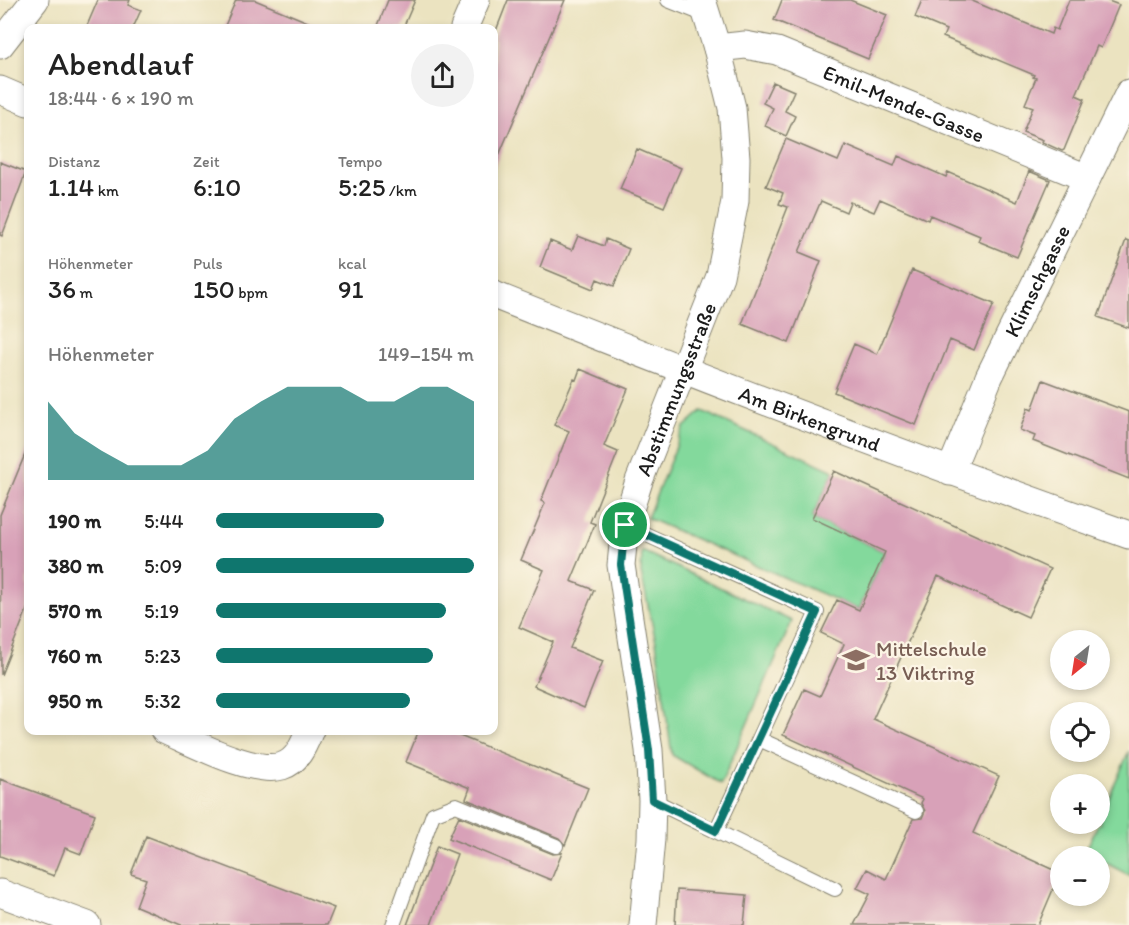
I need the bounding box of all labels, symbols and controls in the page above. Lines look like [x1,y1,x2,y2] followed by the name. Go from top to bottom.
[48,44,194,83] text: Abendlauf
[411,44,474,107] button: share
[820,59,988,147] street label: Emil-Mende-Gasse
[48,86,194,110] text: 18:44 · 6 × 190 m
[48,152,100,171] text: Distanz
[193,152,220,171] text: Zeit
[338,152,383,171] text: Tempo
[48,171,94,203] text: 1.14
[193,171,241,203] text: 6:10
[338,171,385,203] text: 5:25
[94,181,119,200] text: km
[385,181,417,200] text: /km
[998,221,1075,341] street label: Klimschgasse
[48,254,133,273] text: Höhenmeter
[193,254,223,273] text: Puls
[338,254,366,273] text: kcal
[48,273,76,305] text: 36
[193,273,235,305] text: 150
[338,273,364,305] text: 91
[76,283,93,302] text: m
[235,283,268,302] text: bpm
[630,299,721,479] street label: Abstimmungsstraße
[48,342,154,366] text: Höhenmeter
[378,342,474,366] text: 149–154 m
[736,380,884,456] street label: Am Birkengrund
[599,499,650,550] pin
[608,508,641,541] icon: arrive
[48,509,101,533] text: 190 m
[144,509,183,533] text: 5:44
[48,554,104,578] text: 380 m
[144,554,182,578] text: 5:09
[48,599,102,623] text: 570 m
[144,599,179,623] text: 5:19
[1050,630,1110,690] north arrow
[1050,630,1110,906] map controls
[876,636,987,685] place label: Mittelschule 13 Viktring
[48,644,102,668] text: 760 m
[144,644,181,668] text: 5:23
[841,645,871,675] school or university icon: Mittelschule 13 Viktring
[48,689,103,713] text: 950 m
[144,689,181,713] text: 5:32
[1050,702,1110,762] button: locate
[1050,774,1110,834] button: +
[1050,846,1110,906] button: −

